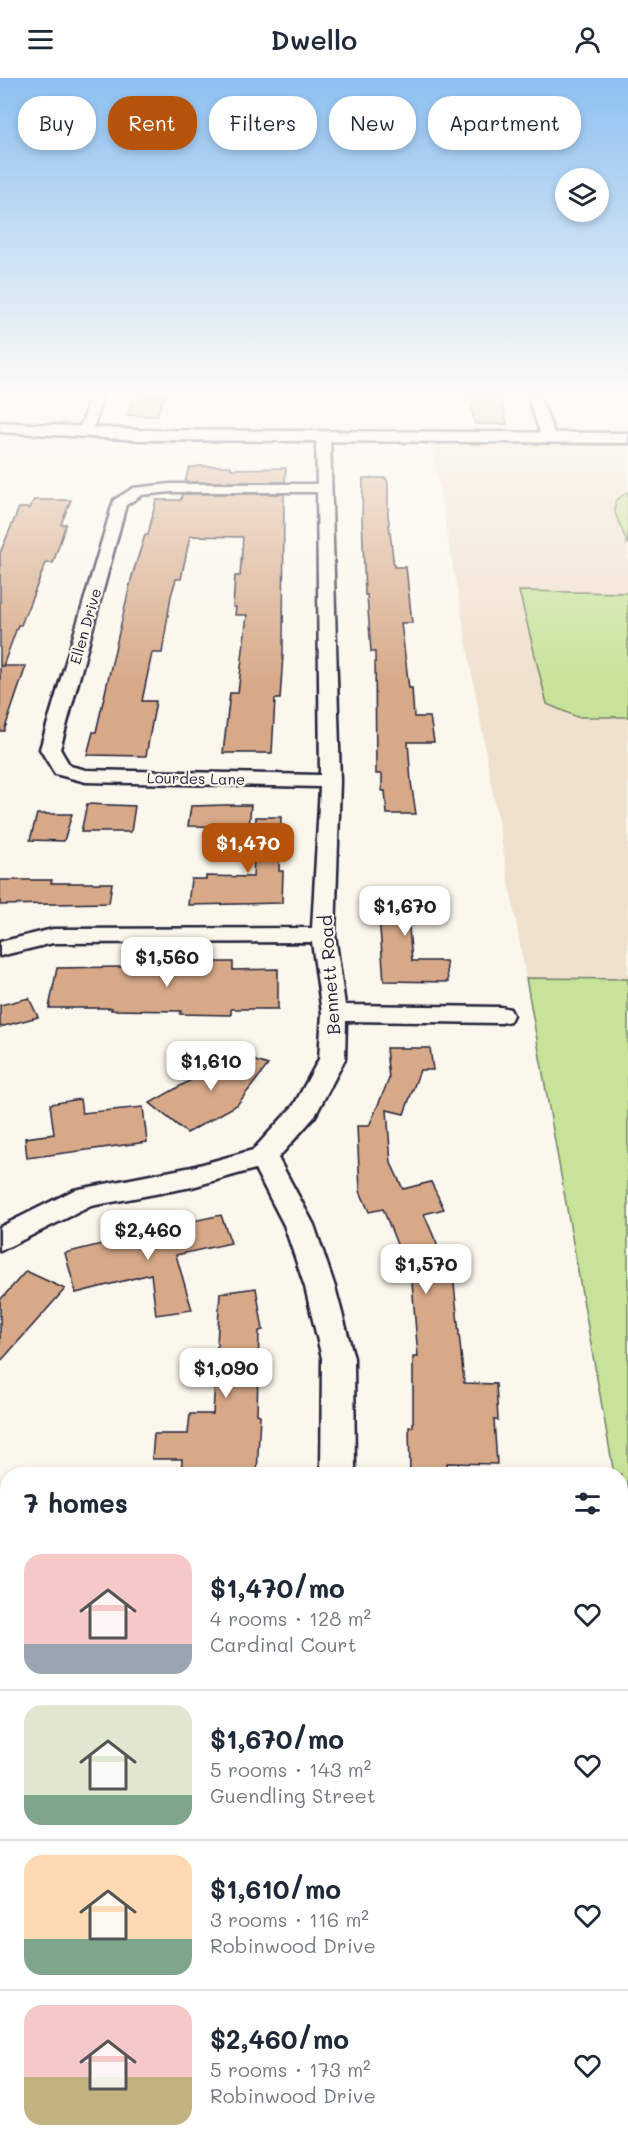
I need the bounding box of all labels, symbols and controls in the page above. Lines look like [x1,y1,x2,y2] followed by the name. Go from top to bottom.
[271,22,357,57] text: Dwello
[24,23,57,56] icon: menu
[571,23,604,56] icon: person
[18,96,96,150] chip: Buy
[108,96,197,150] chip: Rent
[209,96,317,150] chip: Filters
[329,96,416,150] chip: New
[428,96,581,150] chip: Apartment
[555,168,609,222] map controls
[555,168,609,222] button: layers
[65,586,105,666] street label: Ellen Drive
[147,767,245,789] street label: Lourdes Lane
[199,823,297,874] pin: $1,470
[216,829,280,855] text: $1,470
[356,886,454,937] pin: $1,670
[373,892,437,918] text: $1,670
[313,914,345,1036] street label: Bennett Road
[118,937,216,988] pin: $1,560
[135,943,199,969] text: $1,560
[162,1041,260,1092] pin: $1,610
[180,1047,242,1073] text: $1,610
[99,1210,197,1261] pin: $2,460
[114,1216,182,1242] text: $2,460
[377,1244,475,1295] pin: $1,570
[394,1250,458,1276] text: $1,570
[177,1348,275,1399] pin: $1,090
[193,1354,259,1380] text: $1,090
[24,1486,128,1520] text: 7 homes
[571,1487,604,1520] icon: filters
[210,1571,345,1605] text: $1,470/mo
[72,1578,144,1650] icon: home
[571,1598,604,1631] icon: heart
[210,1605,371,1631] text: 4 rooms · 128 m²
[210,1631,356,1657] text: Cardinal Court
[210,1722,344,1756] text: $1,670/mo
[72,1729,144,1801] icon: home
[571,1749,604,1782] icon: heart
[210,1756,371,1782] text: 5 rooms · 143 m²
[210,1782,376,1808] text: Guendling Street
[210,1872,341,1906] text: $1,610/mo
[72,1879,144,1951] icon: home
[571,1899,604,1932] icon: heart
[210,1906,369,1932] text: 3 rooms · 116 m²
[210,1932,376,1958] text: Robinwood Drive
[210,2022,349,2056] text: $2,460/mo
[72,2029,144,2101] icon: home
[571,2049,604,2082] icon: heart
[210,2056,371,2082] text: 5 rooms · 173 m²
[210,2082,376,2108] text: Robinwood Drive

